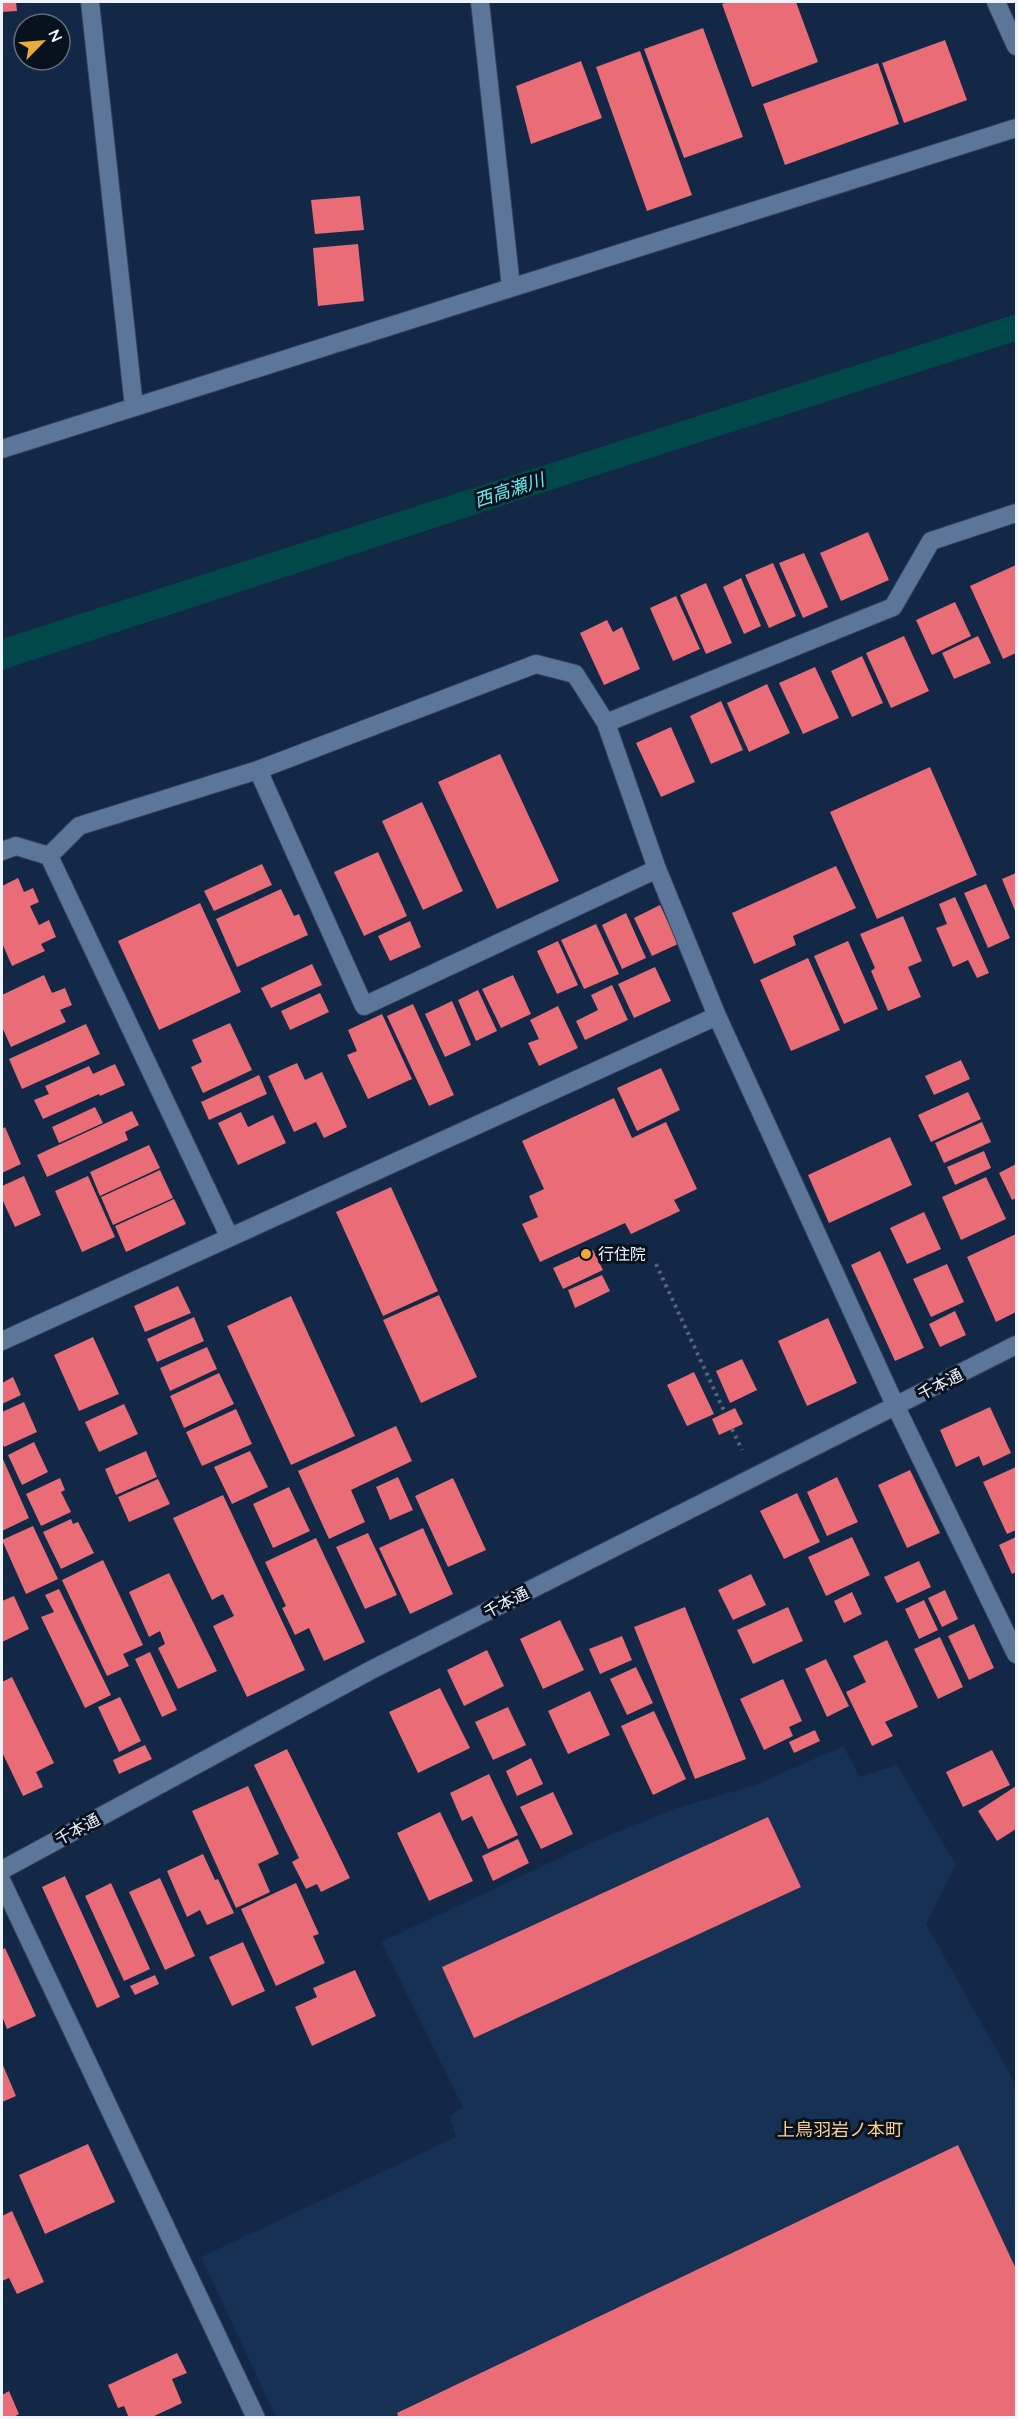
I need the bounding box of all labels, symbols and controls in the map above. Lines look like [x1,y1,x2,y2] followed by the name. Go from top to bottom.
[12,12,72,72] north arrow
[44,26,67,45] text: N
[471,467,549,512] water label: 西高瀬川
[598,1244,646,1264] place label: 行住院
[579,1247,593,1261] marker: 行住院
[914,1364,966,1404] street label: 千本通
[480,1582,532,1622] street label: 千本通
[51,1809,103,1849] street label: 千本通
[777,2118,903,2141] district label: 上鳥羽岩ノ本町

